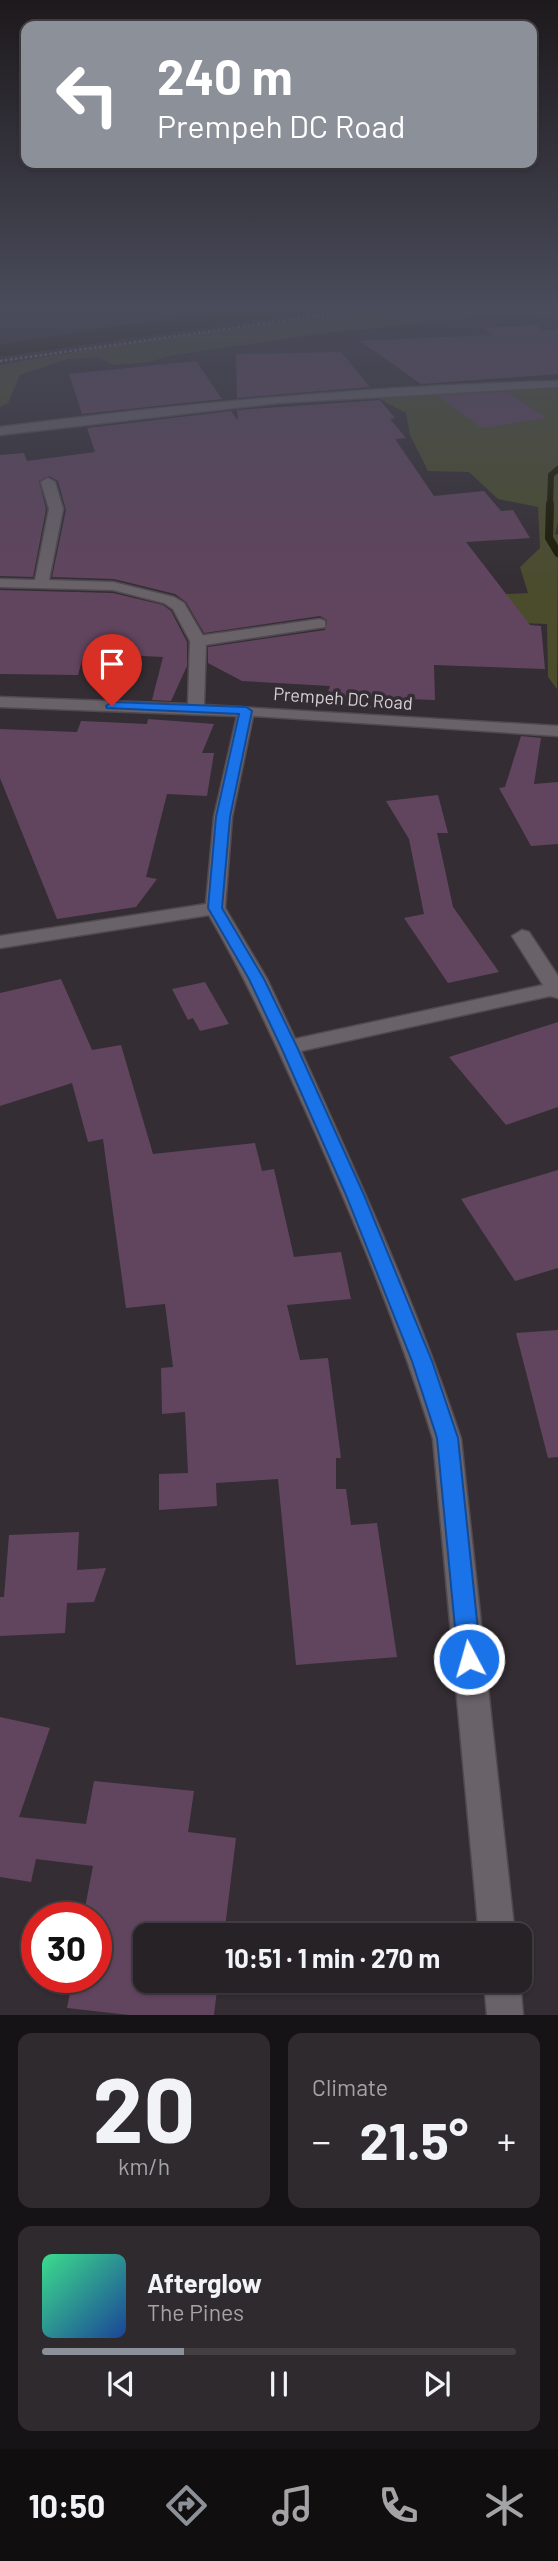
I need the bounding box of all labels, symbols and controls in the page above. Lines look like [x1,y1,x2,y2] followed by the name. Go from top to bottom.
[157,46,293,105] text: 240 m
[42,49,133,140] icon: left
[157,106,405,144] text: Prempeh DC Road
[82,634,142,706] pin
[93,645,131,683] icon: arrive
[273,682,414,714] street label: Prempeh DC Road
[432,1622,506,1696] position arrow
[21,1902,112,1993] speed limit sign: 30
[225,1942,440,1973] text: 10:51 · 1 min · 270 m
[93,2052,195,2161] text: 20
[312,2073,388,2101] text: Climate
[360,2108,468,2170] text: 21.5°
[312,2117,331,2163] text: −
[497,2117,516,2163] text: +
[118,2152,170,2180] text: km/h
[147,2267,262,2298] text: Afterglow
[147,2298,244,2326] text: The Pines
[102,2365,140,2403] icon: previous
[260,2365,298,2403] icon: pause
[418,2365,456,2403] icon: next
[162,2481,211,2530] icon: directions
[268,2481,317,2530] icon: music
[374,2481,423,2530] icon: phone
[480,2481,529,2530] icon: climate
[29,2486,105,2524] text: 10:50

